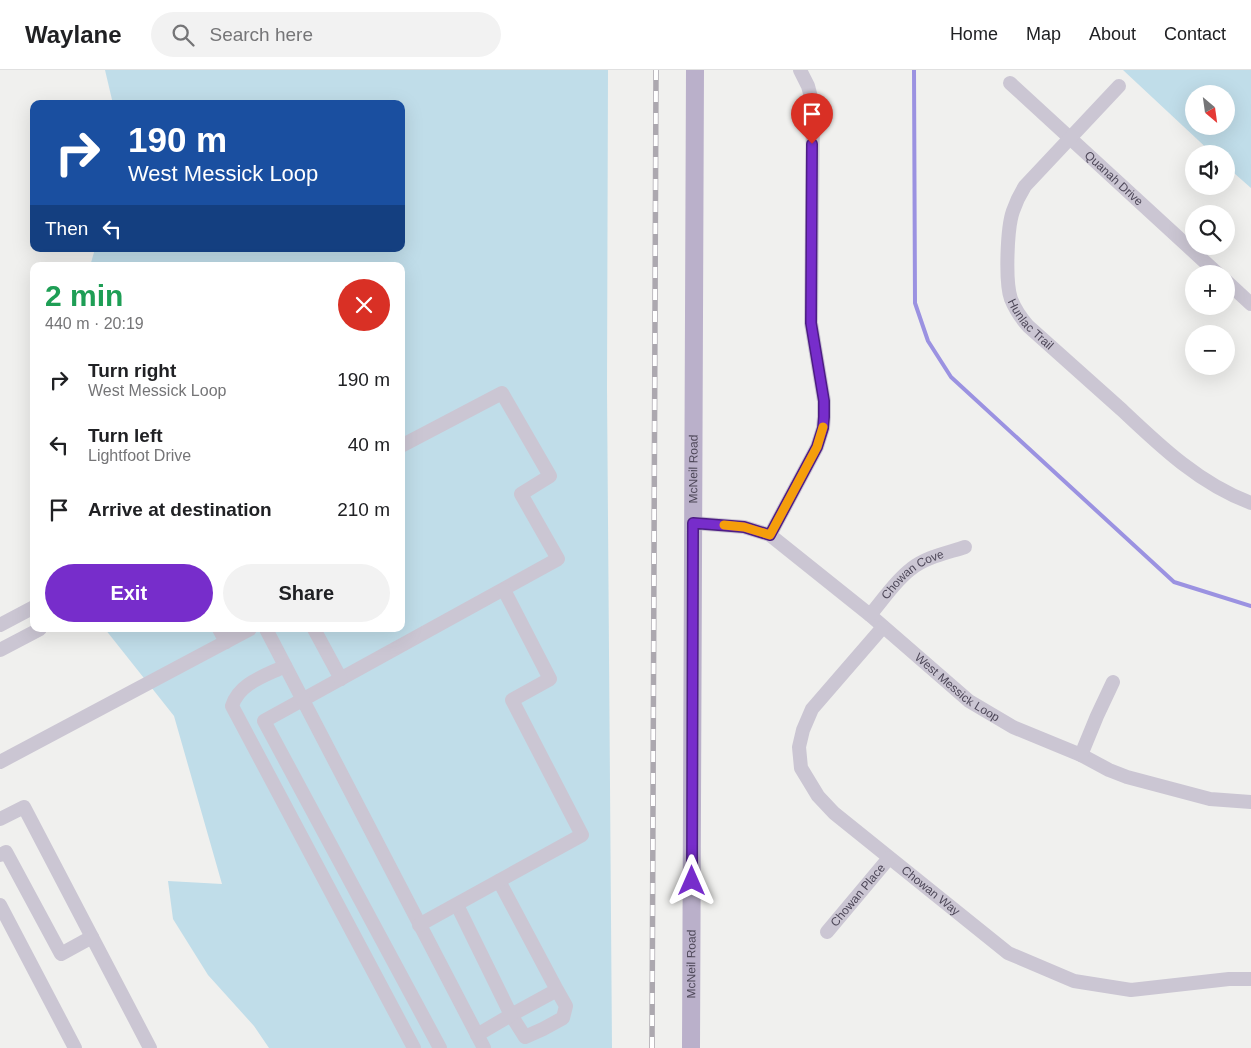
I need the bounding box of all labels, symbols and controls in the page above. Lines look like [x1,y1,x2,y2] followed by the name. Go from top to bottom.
[151,12,501,57] search box
[25,21,121,48] text: Waylane
[169,21,197,49] icon: search
[209,24,313,45] text: Search here
[950,24,998,44] text: Home
[1026,24,1061,44] text: Map
[1089,24,1136,44] text: About
[1164,24,1226,44] text: Contact
[1185,85,1235,135] north arrow
[1185,85,1235,375] map controls
[791,93,833,144] pin
[798,100,826,128] icon: arrive
[45,120,110,185] icon: right
[128,120,227,159] text: 190 m
[1185,145,1235,195] button: sound
[1082,148,1146,209] street label: Quanah Drive
[128,161,318,186] text: West Messick Loop
[1185,205,1235,255] button: search
[98,215,126,243] icon: left
[45,218,88,239] text: Then
[1185,265,1235,315] button: +
[45,279,123,312] text: 2 min
[338,279,390,331] button: close
[1005,297,1056,352] street label: Hunlac Trail
[45,315,144,332] text: 440 m · 20:19
[1185,325,1235,375] button: −
[88,360,176,381] text: Turn right
[45,366,73,394] icon: right
[337,369,390,390] text: 190 m
[88,382,226,399] text: West Messick Loop
[88,425,163,446] text: Turn left
[45,431,73,459] icon: left
[348,434,390,455] text: 40 m
[686,435,701,503] street label: McNeil Road
[88,447,191,464] text: Lightfoot Drive
[45,496,73,524] icon: arrive
[88,499,272,520] text: Arrive at destination
[337,499,390,520] text: 210 m
[878,547,946,602] street label: Chowan Cove
[45,564,213,622] button: Exit
[223,564,390,622] button: Share
[912,650,1002,725] street label: West Messick Loop
[665,854,717,906] position arrow
[828,861,888,929] street label: Chowan Place
[899,863,963,918] street label: Chowan Way
[684,930,698,998] street label: McNeil Road

